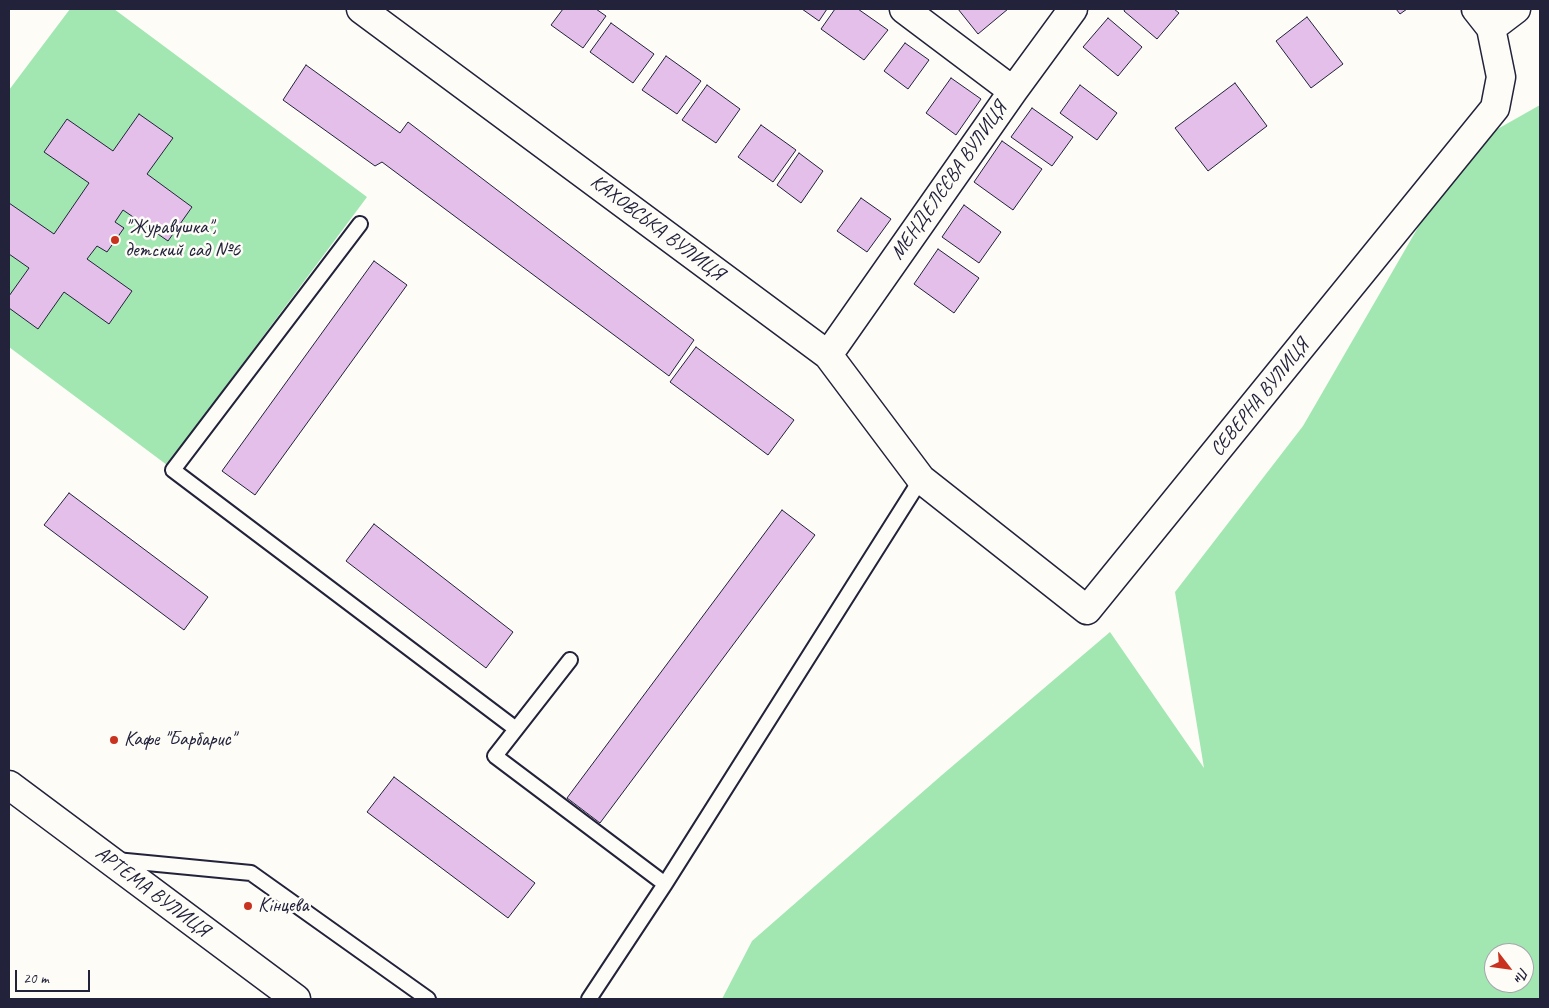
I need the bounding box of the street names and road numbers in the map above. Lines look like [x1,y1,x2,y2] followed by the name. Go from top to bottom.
[886,98,1012,264] street label: МЕНДЕЛЄЄВА ВУЛИЦЯ
[585,170,729,286] street label: КАХОВСЬКА ВУЛИЦЯ
[1205,335,1315,461] street label: СЕВЕРНА ВУЛИЦЯ
[90,841,214,943] street label: АРТЕМА ВУЛИЦЯ

